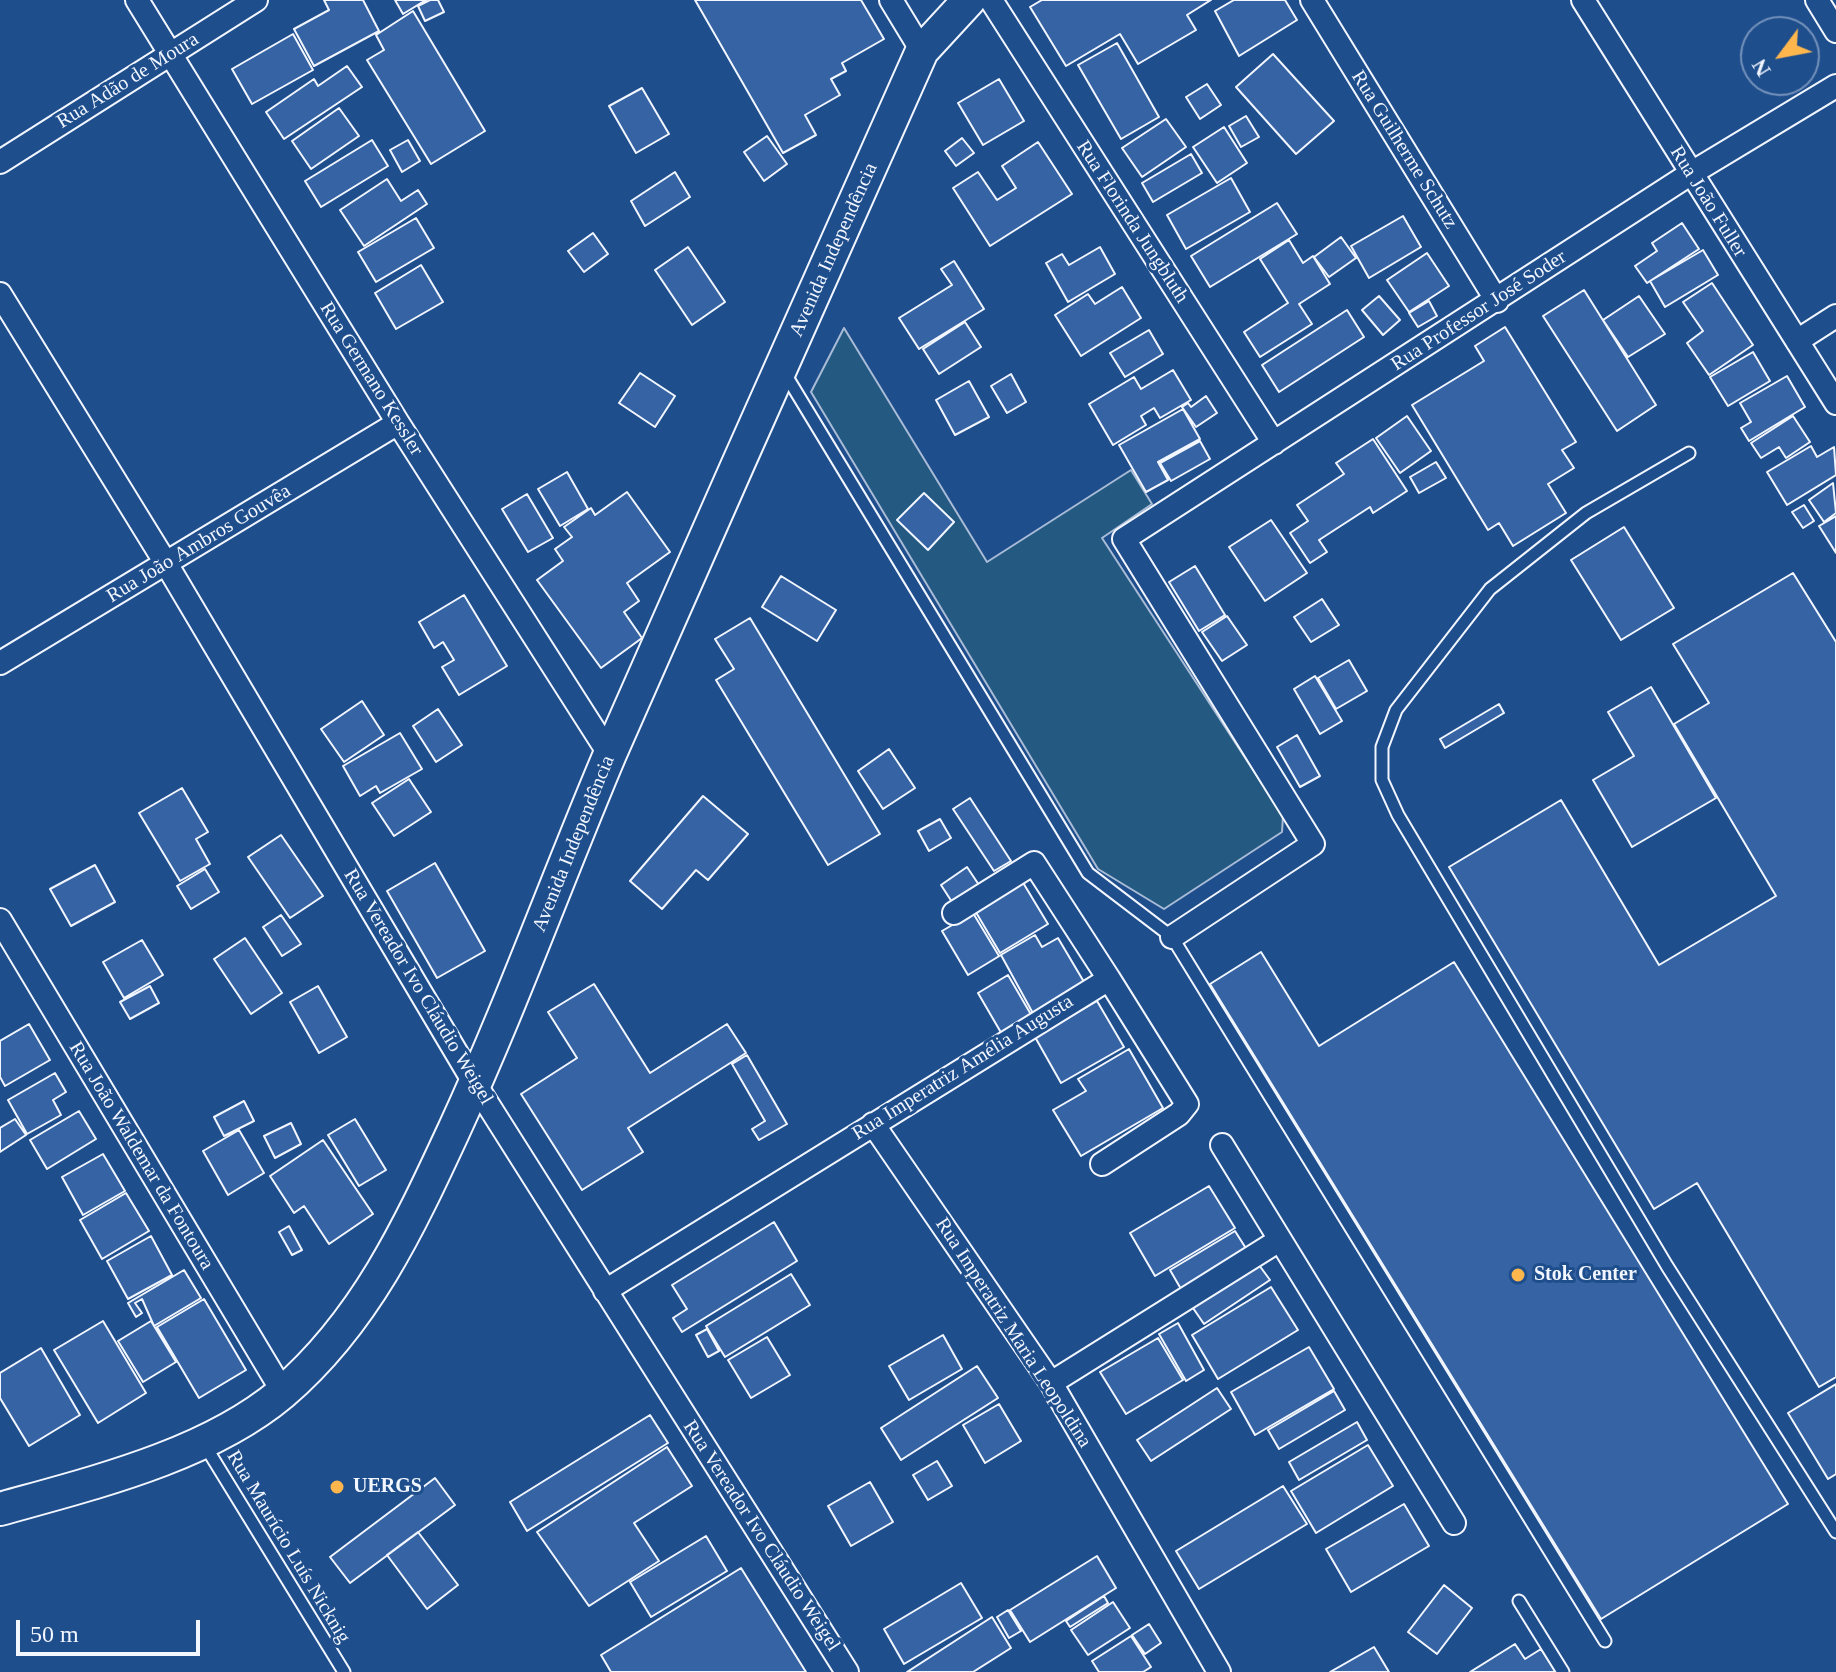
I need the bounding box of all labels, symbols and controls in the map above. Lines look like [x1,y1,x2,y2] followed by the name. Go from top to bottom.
[1740,16,1820,96] north arrow
[53,28,203,134] street label: Rua Adão de Moura
[1746,55,1776,81] text: N
[1346,66,1462,234] street label: Rua Guilherme Schutz
[1070,136,1194,308] street label: Rua Florinda Jungbluth
[1664,142,1752,262] street label: Rua João Fuller
[785,159,883,341] street label: Avenida Independência
[1387,245,1571,377] street label: Rua Professor José Soder
[314,298,428,460] street label: Rua Germano Kessler
[103,480,295,608] street label: Rua João Ambros Gouvêa
[528,752,620,936] street label: Avenida Independência
[338,865,498,1109] street label: Rua Vereador Ivo Cláudio Weigel
[848,990,1078,1146] street label: Rua Imperatriz Amélia Augusta
[63,1038,219,1274] street label: Rua João Waldemar da Fontoura
[930,1214,1096,1452] street label: Rua Imperatriz Maria Leopoldina
[1534,1263,1637,1287] place label: Stok Center
[1509,1266,1527,1284] marker: Stok Center
[677,1416,845,1656] street label: Rua Vereador Ivo Cláudio Weigel
[221,1446,355,1648] street label: Rua Maurício Luís Nicknig
[353,1475,422,1499] place label: UERGS
[328,1478,346,1496] marker: UERGS
[20,1604,204,1654] scale bar
[30,1621,79,1647] text: 50 m

